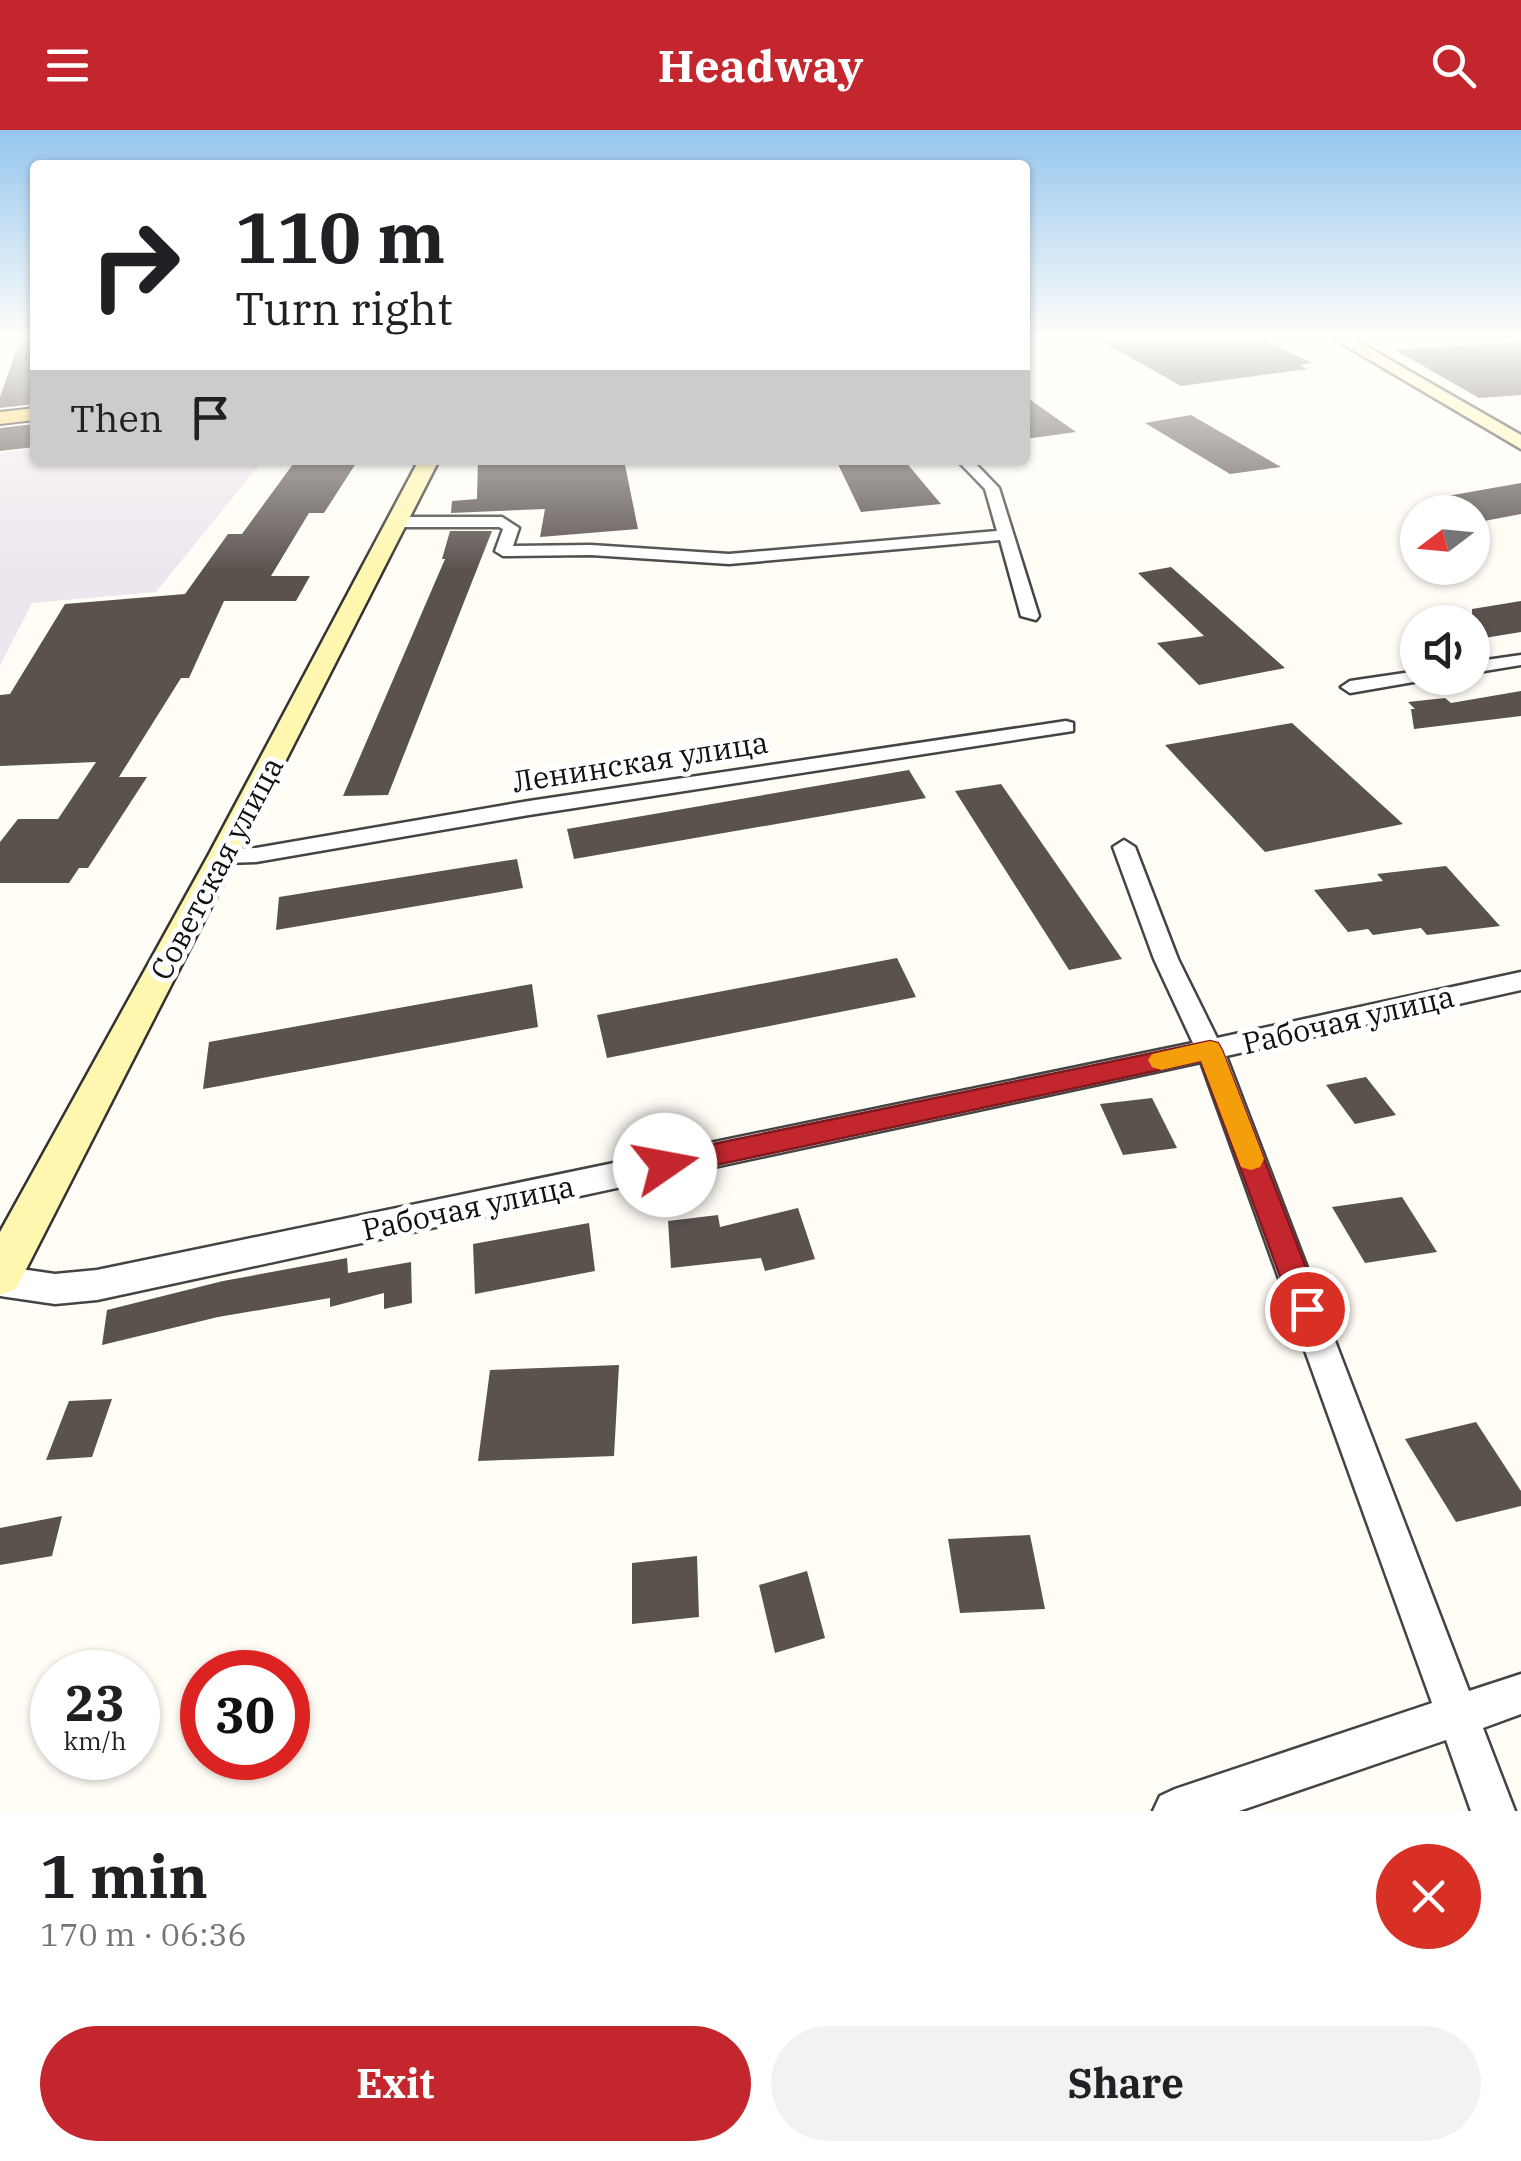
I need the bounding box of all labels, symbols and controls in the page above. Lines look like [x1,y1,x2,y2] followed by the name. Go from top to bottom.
[658,36,863,94] text: Headway
[40,38,95,93] icon: menu
[1426,38,1481,93] icon: search
[235,191,445,282] text: 110 m
[70,200,200,330] icon: right
[235,279,453,337] text: Turn right
[183,390,238,445] icon: arrive
[70,393,163,442] text: Then
[1400,495,1490,585] north arrow
[1400,495,1490,695] map controls
[1400,605,1490,695] button: sound
[509,722,771,800] street label: Ленинская улица
[141,750,291,986] street label: Советская улица
[1238,976,1458,1062] street label: Рабочая улица
[613,1113,717,1217] position arrow
[358,1165,578,1249] street label: Рабочая улица
[1265,1267,1350,1352] pin
[1280,1282,1335,1337] icon: arrive
[180,1650,310,1780] speed limit sign: 30
[65,1670,125,1735] text: 23
[63,1724,127,1757] text: km/h
[40,1836,208,1915] text: 1 min
[1376,1844,1481,1949] button: close
[40,1913,247,1955] text: 170 m · 06:36
[40,2026,751,2141] button: Exit
[771,2026,1481,2141] button: Share

